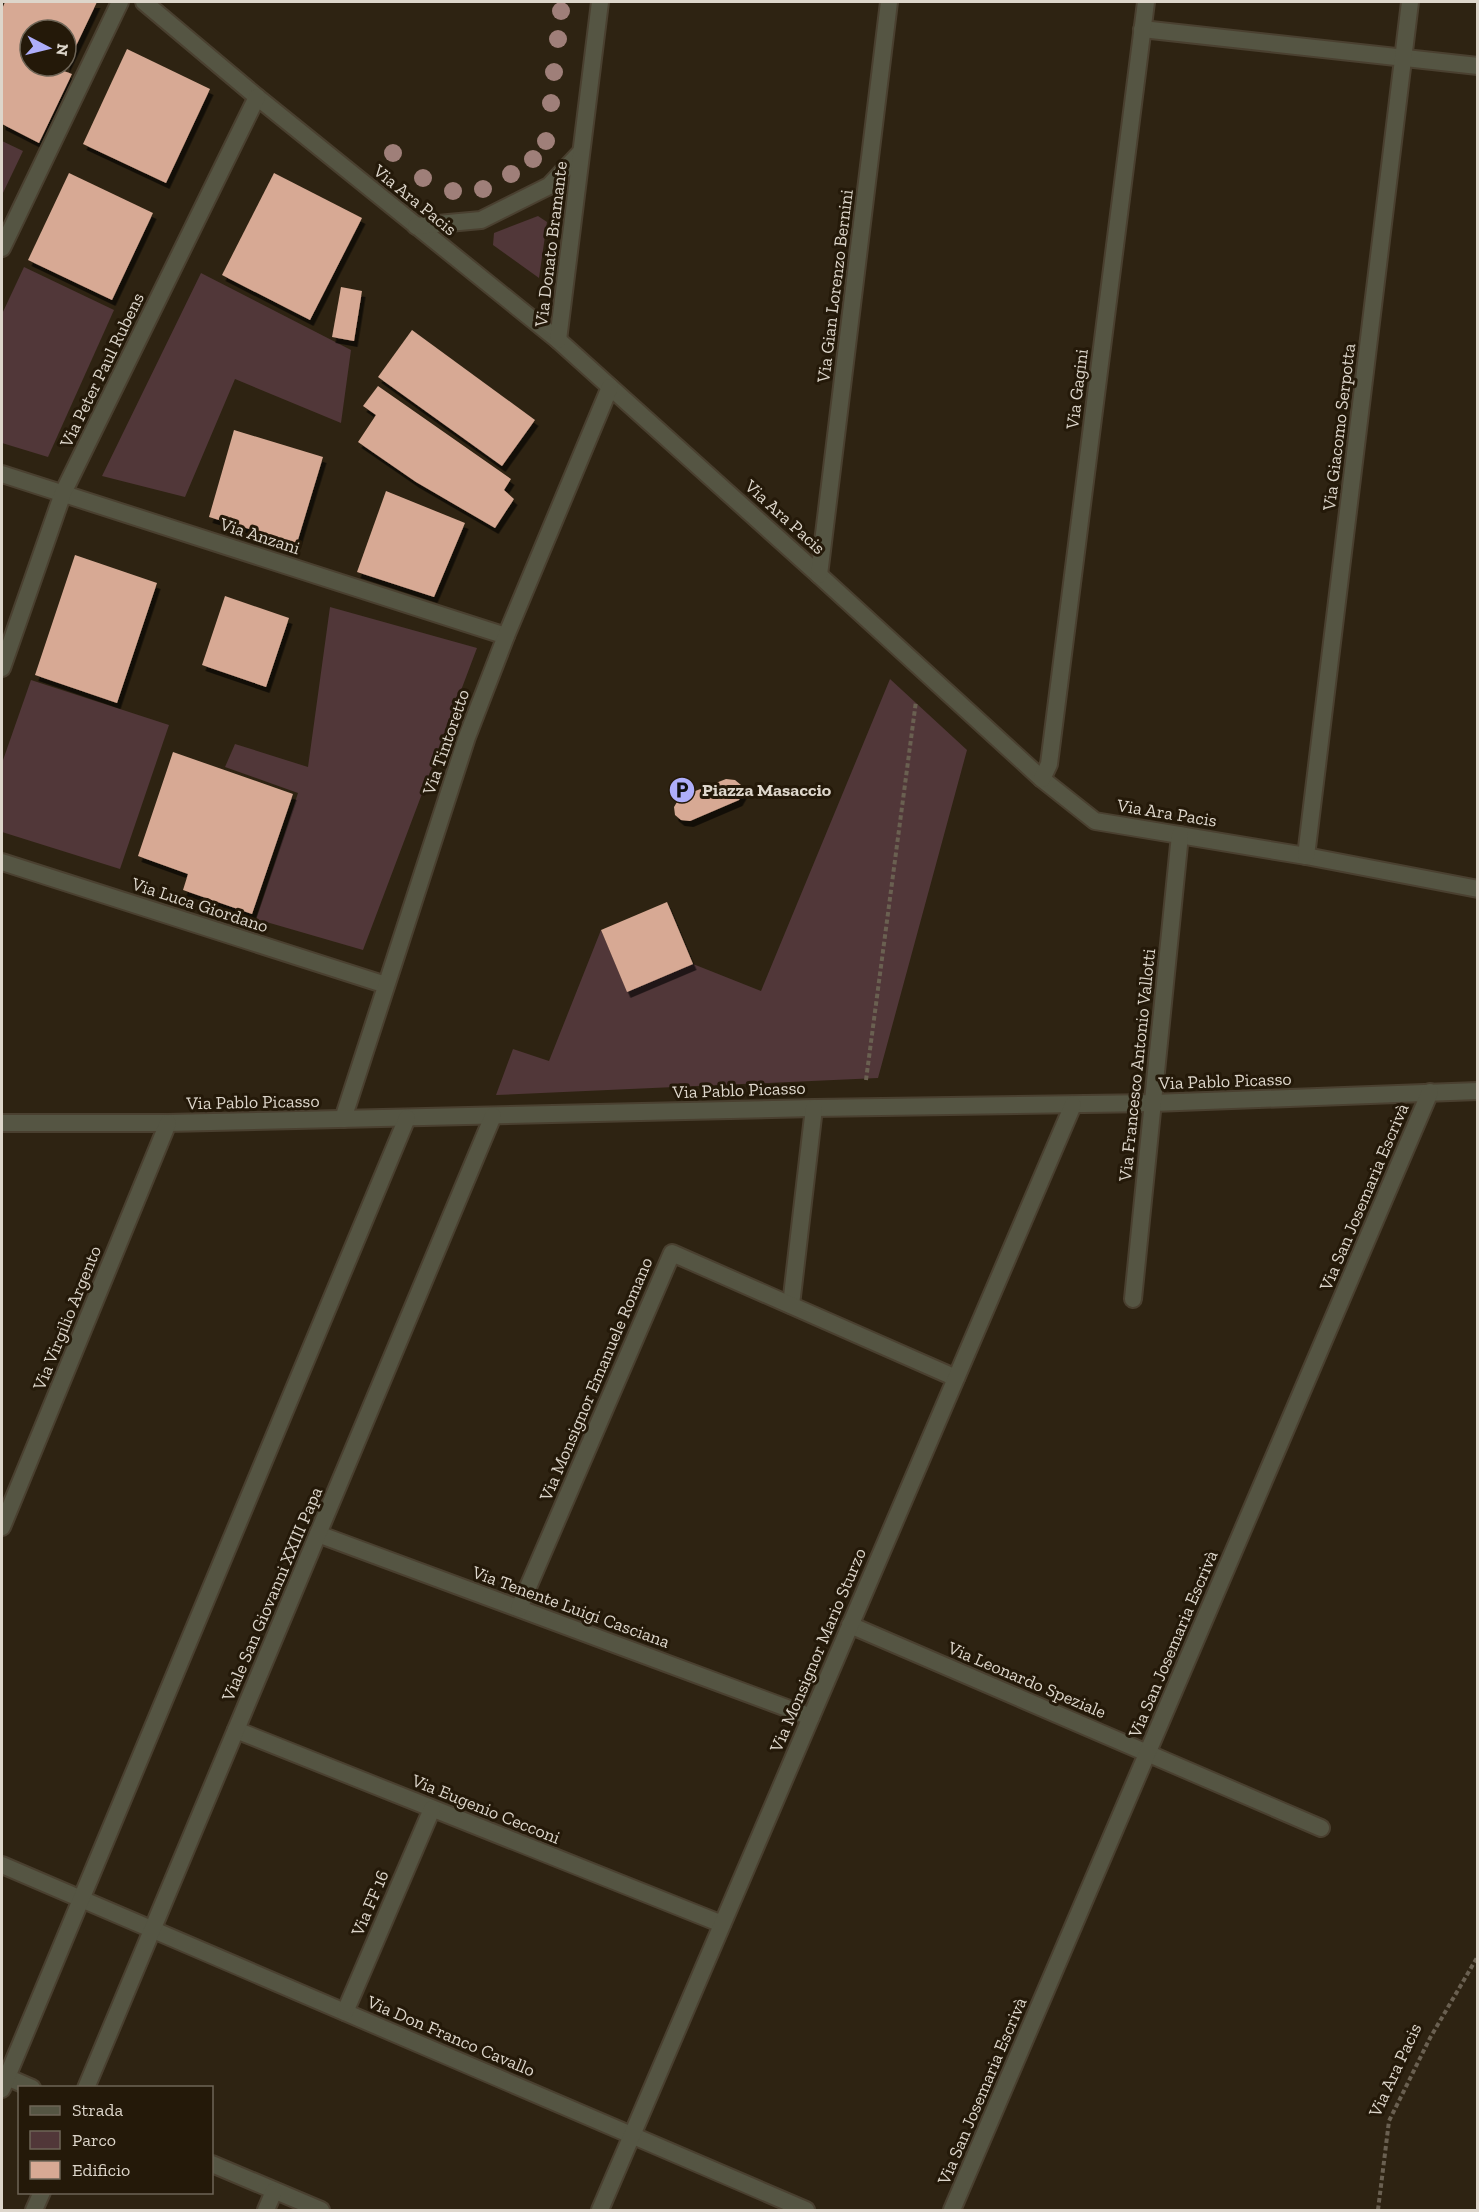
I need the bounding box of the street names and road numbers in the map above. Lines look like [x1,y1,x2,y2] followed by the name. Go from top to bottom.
[368,159,461,240] street label: Via Ara Pacis
[530,160,572,329] street label: Via Donato Bramante
[812,188,858,385] street label: Via Gian Lorenzo Bernini
[55,289,149,452] street label: Via Peter Paul Rubens
[1318,342,1360,513] street label: Via Giacomo Serpotta
[1061,348,1093,431] street label: Via Gagini
[739,474,830,559] street label: Via Ara Pacis
[216,512,303,559] street label: Via Anzani
[417,686,474,798] street label: Via Tintoretto
[1115,794,1219,832] street label: Via Ara Pacis
[128,872,271,937] street label: Via Luca Giordano
[1114,948,1160,1183] street label: Via Francesco Antonio Vallotti
[1157,1068,1292,1094] street label: Via Pablo Picasso
[671,1077,806,1103] street label: Via Pablo Picasso
[185,1090,320,1114] street label: Via Pablo Picasso
[1314,1100,1414,1295] street label: Via San Josemaria Escrivà
[28,1243,106,1394] street label: Via Virgilio Argento
[534,1254,657,1505] street label: Via Monsignor Emanuele Romano
[216,1483,327,1705] street label: Viale San Giovanni XXIII Papa
[765,1545,871,1756] street label: Via Monsignor Mario Sturzo
[1123,1547,1223,1742] street label: Via San Josemaria Escrivà
[468,1561,673,1653] street label: Via Tenente Luigi Casciana
[944,1636,1109,1723] street label: Via Leonardo Speziale
[408,1769,563,1849] street label: Via Eugenio Cecconi
[346,1867,394,1940] street label: Via FF 16
[363,1990,538,2081] street label: Via Don Franco Cavallo
[932,1994,1032,2189] street label: Via San Josemaria Escrivà
[1363,2020,1426,2121] street label: Via Ara Pacis

